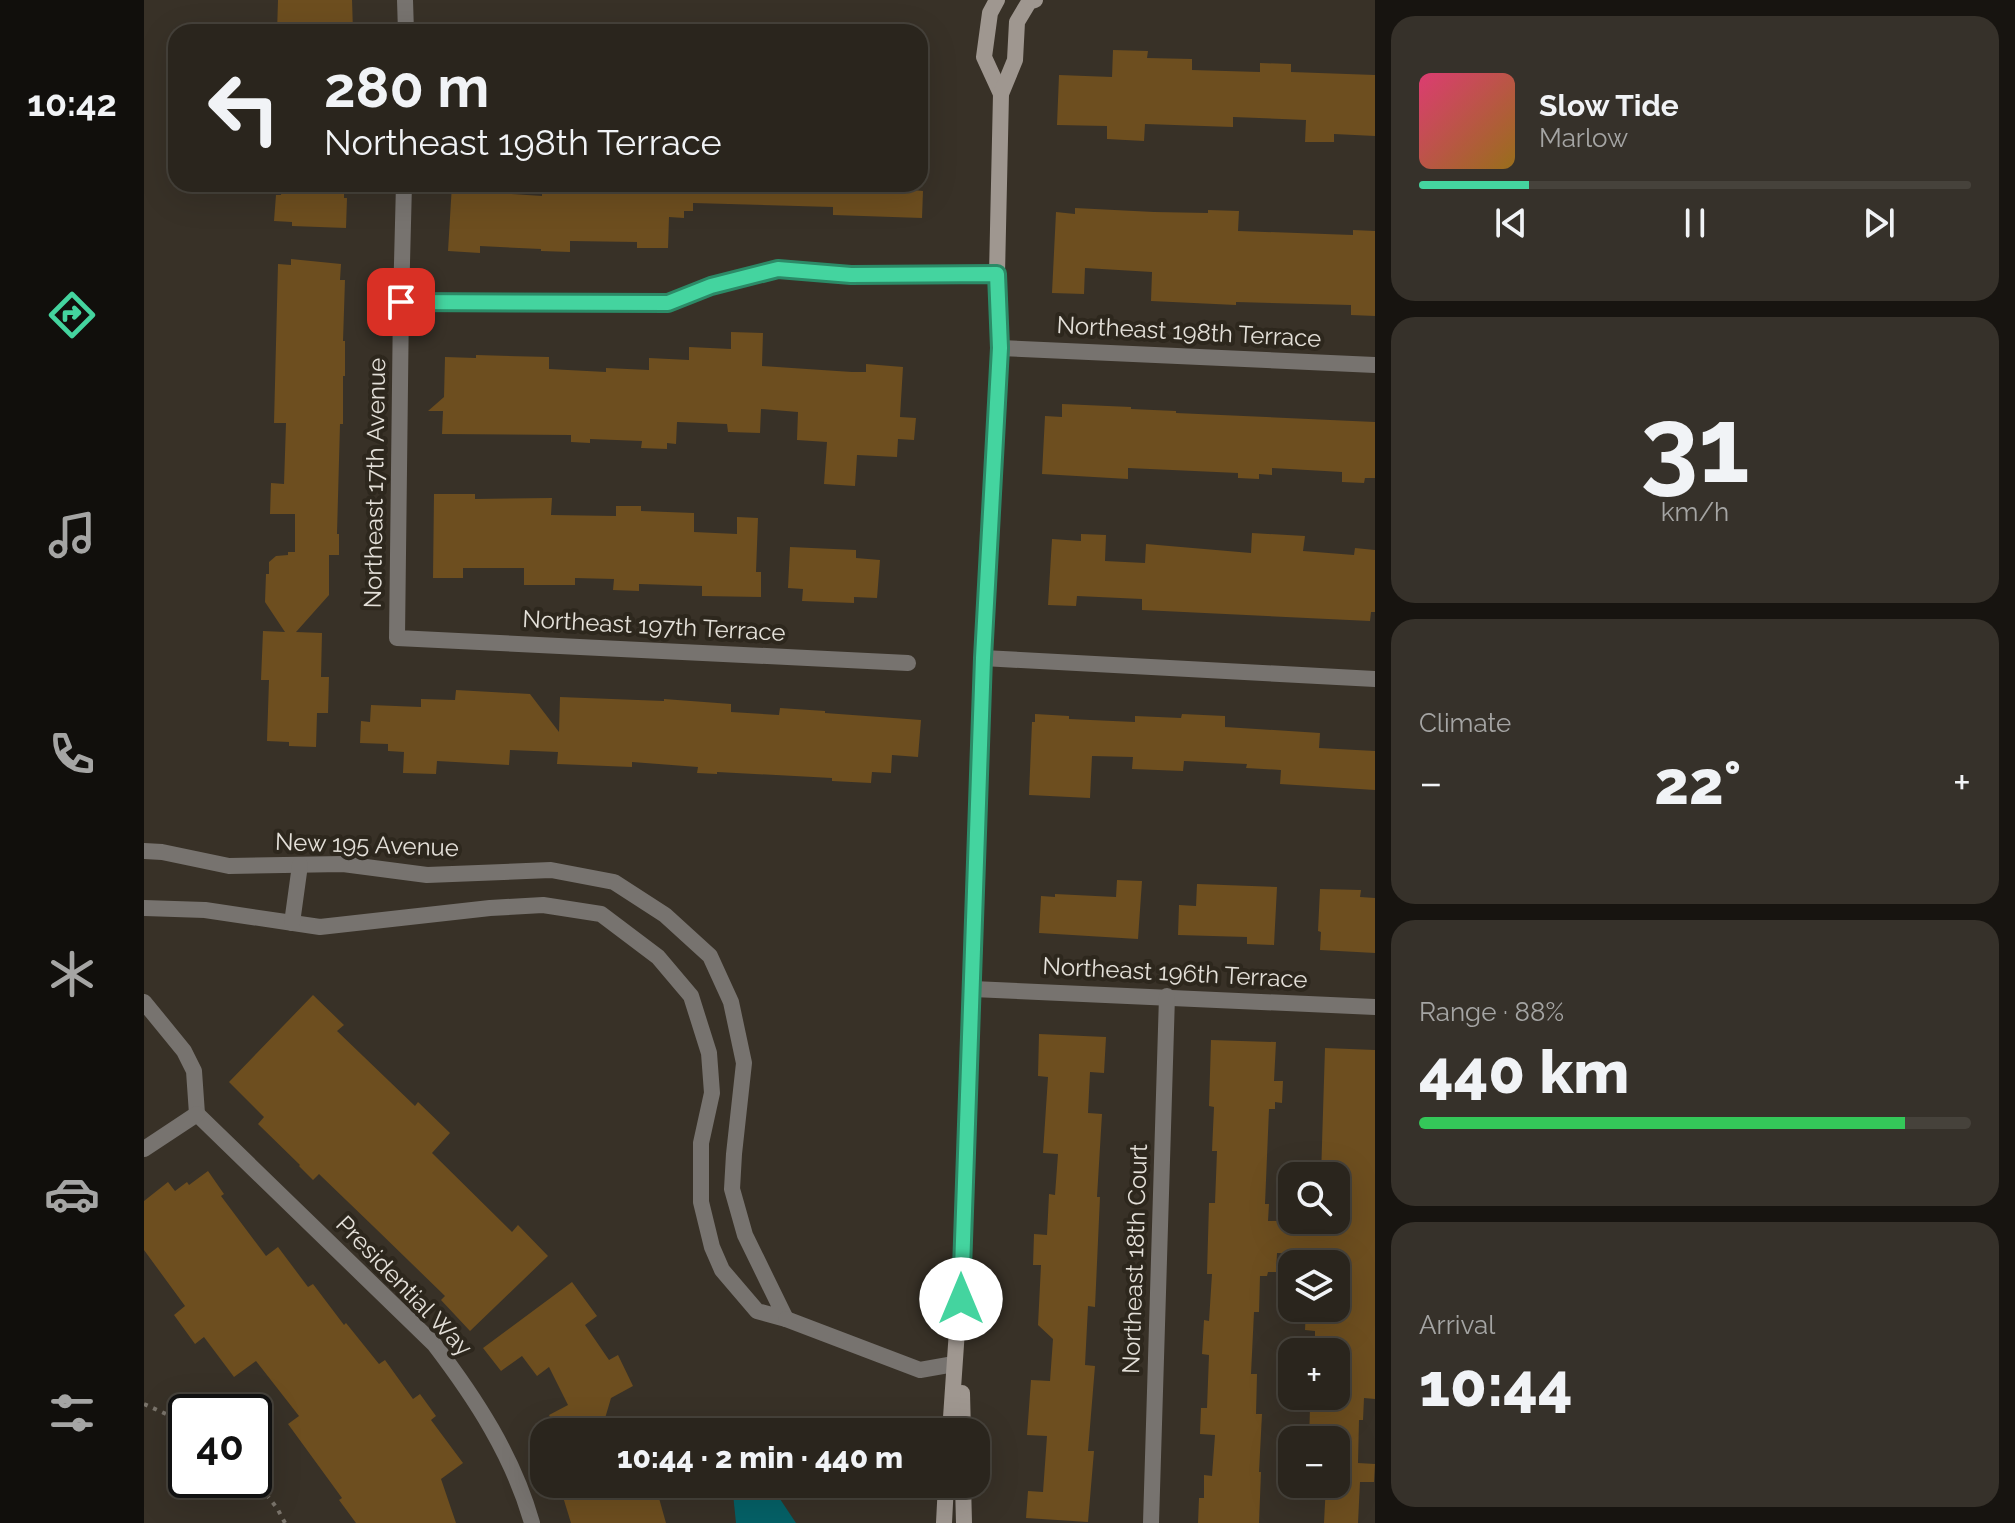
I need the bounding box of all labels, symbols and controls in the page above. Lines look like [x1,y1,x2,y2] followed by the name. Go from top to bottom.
[324,54,489,120] text: 280 m
[192,56,296,160] icon: left
[27,82,117,124] text: 10:42
[1539,88,1679,123] text: Slow Tide
[324,121,722,163] text: Northeast 198th Terrace
[1539,123,1628,153] text: Marlow
[1489,201,1533,245] icon: previous
[1673,201,1717,245] icon: pause
[1857,201,1901,245] icon: next
[367,268,435,336] pin
[379,280,423,324] icon: arrive
[44,287,100,343] icon: directions
[1056,310,1322,353] street label: Northeast 198th Terrace
[358,357,391,609] street label: Northeast 17th Avenue
[1640,384,1750,506] text: 31
[1661,497,1729,527] text: km/h
[44,507,100,563] icon: music
[522,604,786,647] street label: Northeast 197th Terrace
[1419,708,1511,738] text: Climate
[44,726,100,782] icon: phone
[1654,748,1741,818] text: 22°
[1419,757,1443,808] text: −
[1953,757,1971,808] text: +
[275,827,459,862] street label: New 195 Avenue
[44,946,100,1002] icon: climate
[1042,951,1308,994] street label: Northeast 196th Terrace
[1419,997,1564,1027] text: Range · 88%
[1419,1037,1629,1107] text: 440 km
[1116,1143,1153,1374] street label: Northeast 18th Court
[1278,1162,1350,1498] map controls
[1278,1162,1350,1234] button: search
[44,1166,100,1222] icon: car
[330,1209,479,1362] street label: Presidential Way
[1278,1250,1350,1322] button: layers
[919,1257,1003,1341] position arrow
[1419,1310,1495,1340] text: Arrival
[1278,1338,1350,1410] button: +
[1419,1350,1573,1420] text: 10:44
[44,1385,100,1441] icon: filters
[168,1394,272,1498] speed limit sign: 40
[1278,1426,1350,1498] button: −
[617,1440,903,1475] text: 10:44 · 2 min · 440 m

